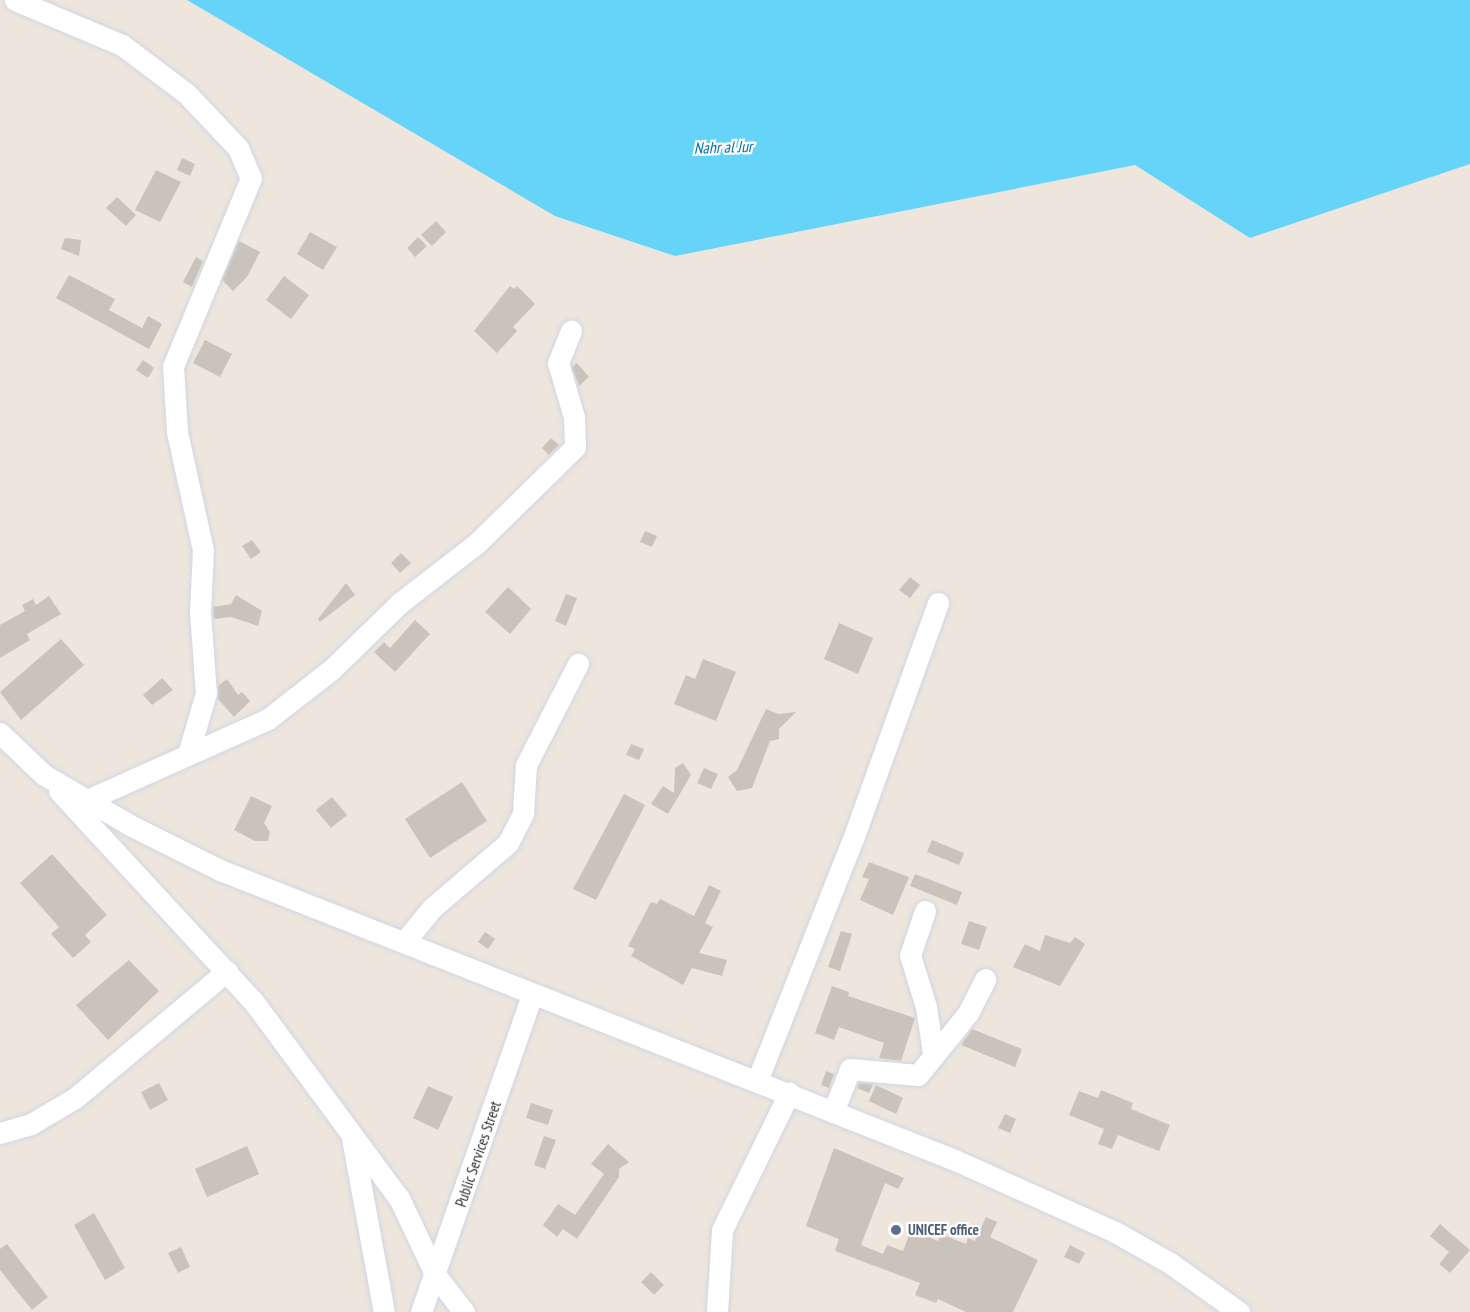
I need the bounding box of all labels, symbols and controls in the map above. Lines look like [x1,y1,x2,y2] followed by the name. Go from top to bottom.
[693,136,753,158] water label: Nahr al Jur
[451,1099,505,1209] street label: Public Services Street
[908,1221,979,1239] place label: UNICEF office
[889,1223,903,1237] marker: UNICEF office

